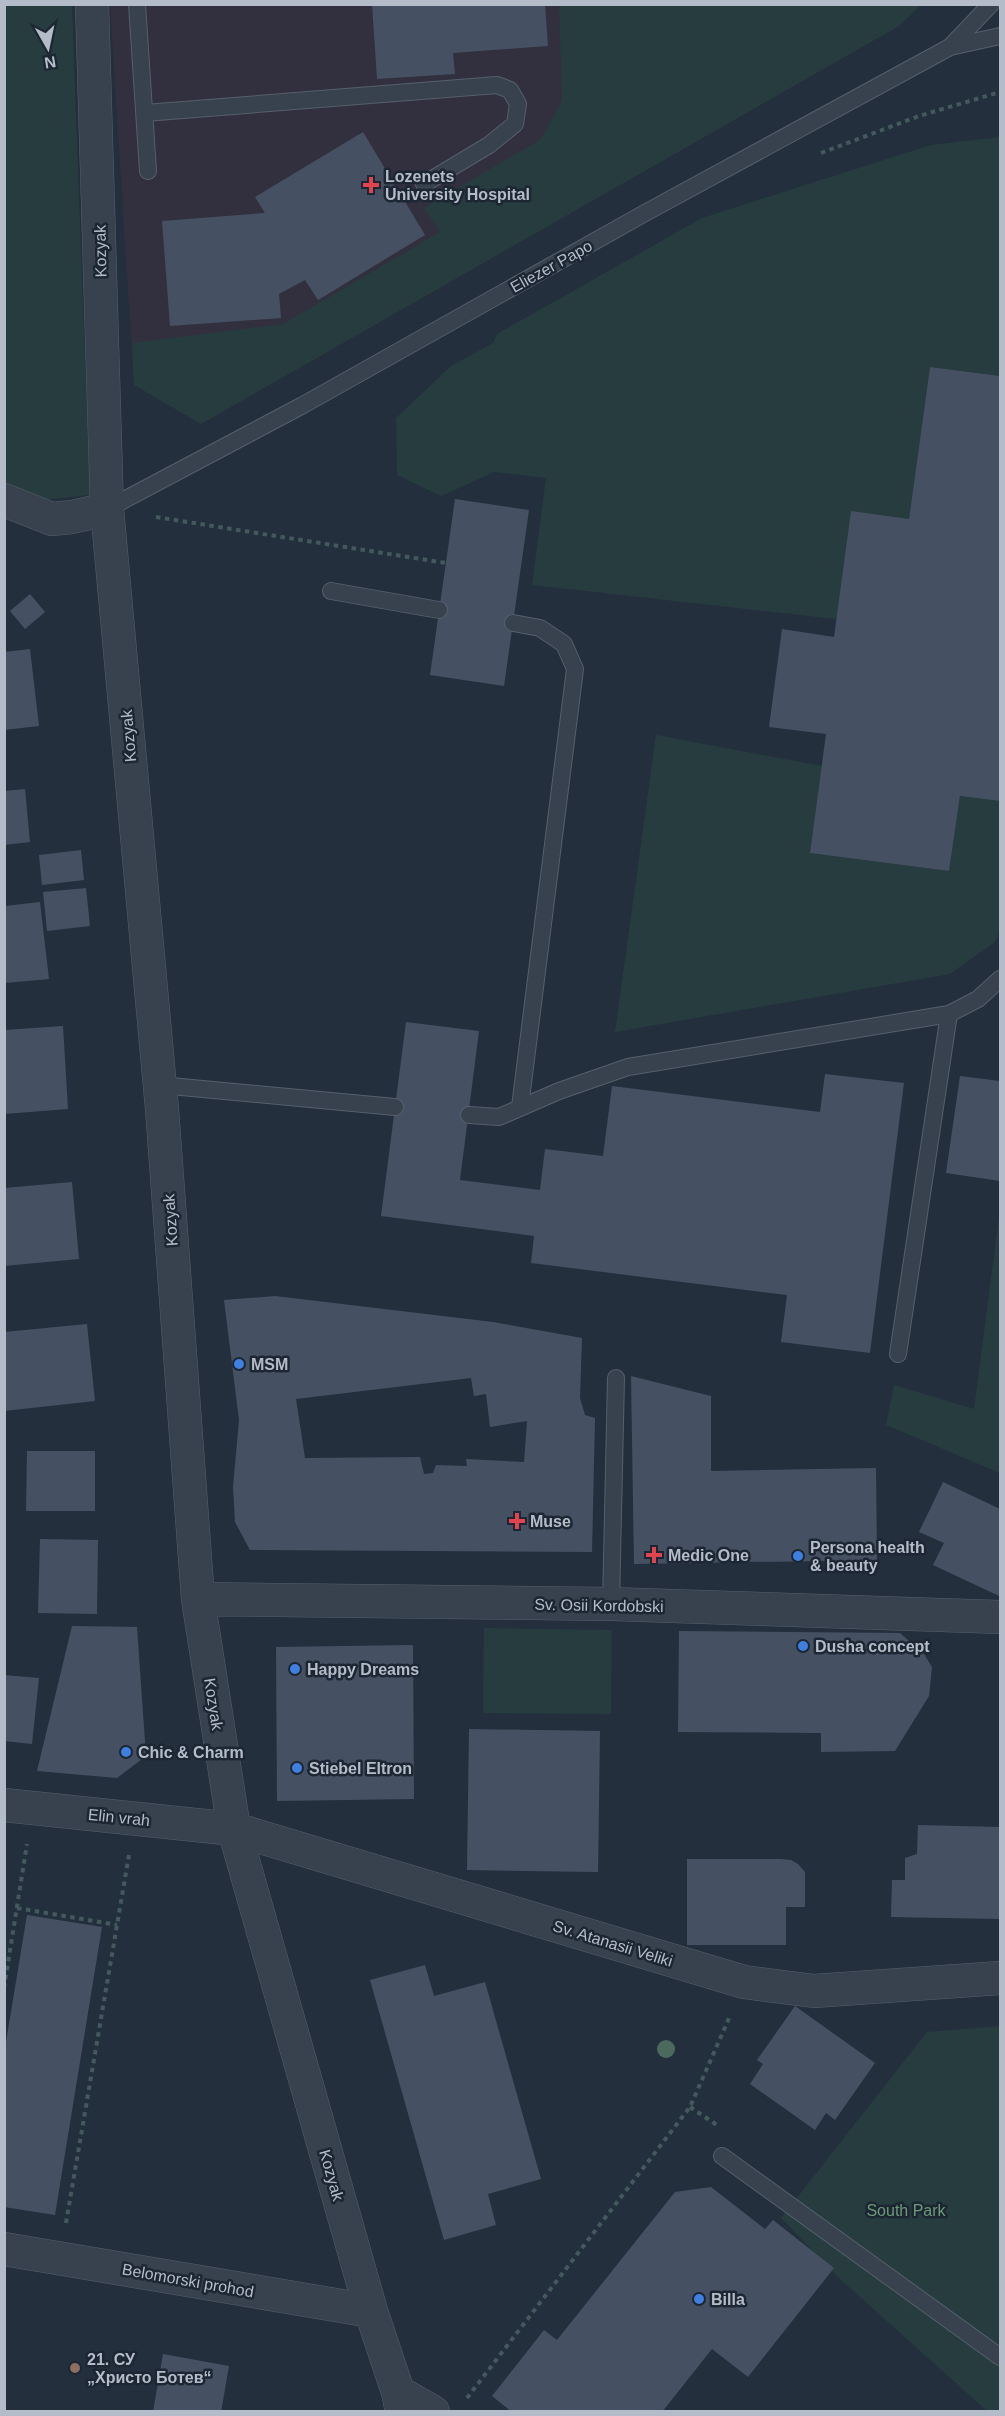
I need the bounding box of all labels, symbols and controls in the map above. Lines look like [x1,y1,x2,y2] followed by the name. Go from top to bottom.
[18,18,78,78] north arrow
[43,53,57,72] text: N
[385,168,530,203] place label: Lozenets University Hospital
[362,176,380,194] marker: Lozenets University Hospital
[92,224,109,277] street label: Kozyak
[507,237,595,296] street label: Eliezer Papo
[118,708,139,763] street label: Kozyak
[160,1192,181,1247] street label: Kozyak
[251,1356,288,1373] place label: MSM
[232,1357,246,1371] marker: MSM
[508,1512,526,1530] marker: Muse
[530,1513,571,1530] place label: Muse
[810,1539,925,1574] place label: Persona health & beauty
[645,1546,663,1564] marker: Medic One
[668,1547,749,1564] place label: Medic One
[791,1549,805,1563] marker: Persona health & beauty
[534,1596,664,1615] street label: Sv. Osii Kordobski
[815,1638,930,1655] place label: Dusha concept
[796,1639,810,1653] marker: Dusha concept
[307,1661,419,1678] place label: Happy Dreams
[288,1662,302,1676] marker: Happy Dreams
[201,1677,226,1732] street label: Kozyak
[138,1744,244,1761] place label: Chic & Charm
[119,1745,133,1759] marker: Chic & Charm
[309,1760,412,1777] place label: Stiebel Eltron
[290,1761,304,1775] marker: Stiebel Eltron
[87,1806,151,1829] street label: Elin vrah
[551,1917,675,1970] street label: Sv. Atanasii Veliki
[316,2148,347,2204] street label: Kozyak
[866,2202,947,2219] park label: South Park
[121,2261,255,2300] street label: Belomorski prohod
[711,2291,745,2308] place label: Billa
[692,2292,706,2306] marker: Billa
[87,2351,211,2386] place label: 21. СУ „Христо Ботев“
[68,2361,82,2375] marker: 21. СУ „Христо Ботев“

